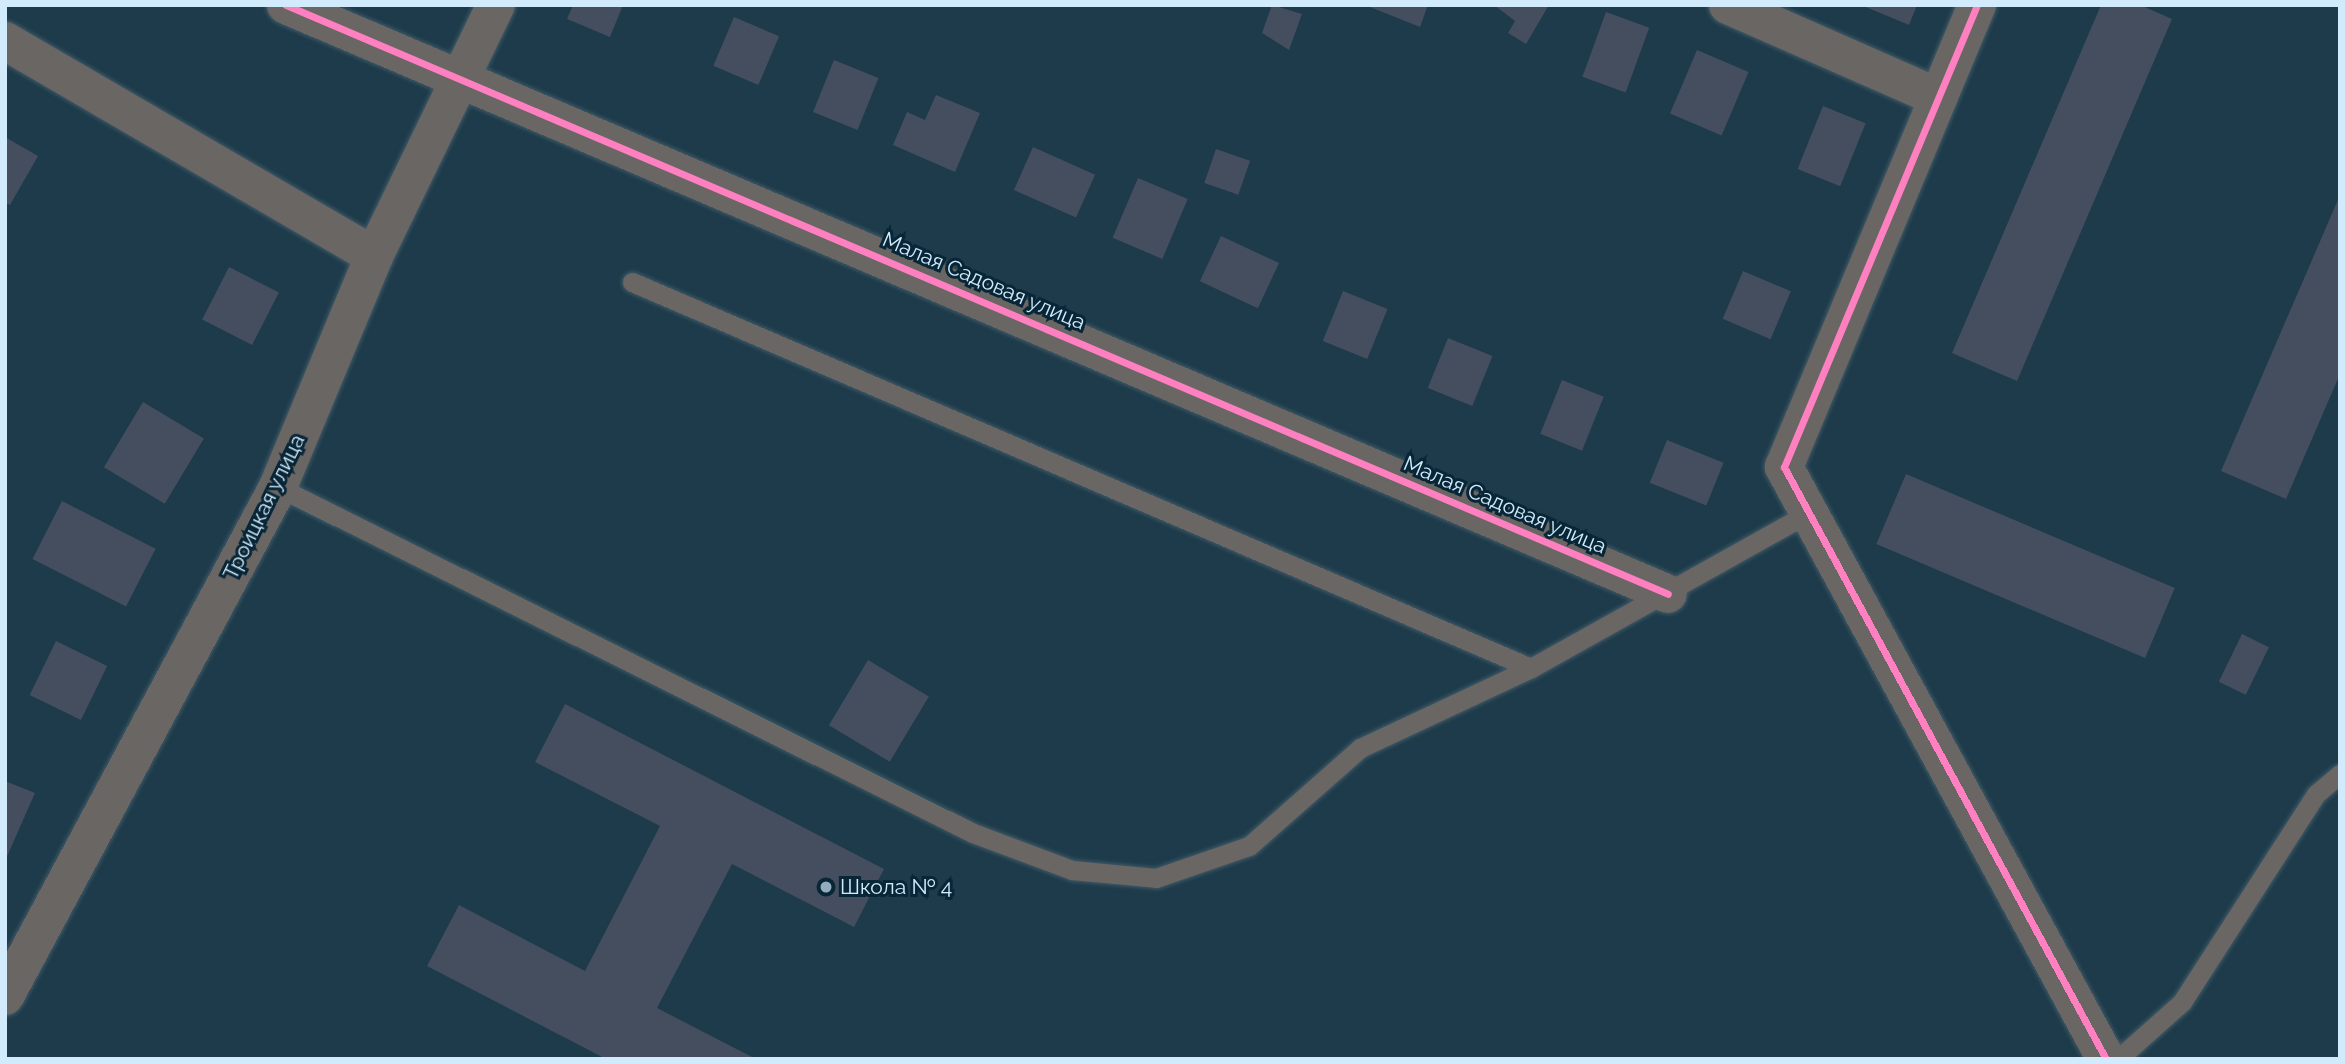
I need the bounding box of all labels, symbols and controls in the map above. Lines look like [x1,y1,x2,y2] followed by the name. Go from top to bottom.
[879,227,1089,335] street label: Малая Садовая улица
[218,430,310,584] street label: Троицкая улица
[1400,451,1610,559] street label: Малая Садовая улица
[840,874,952,900] place label: Школа № 4
[818,879,834,895] marker: Школа № 4

